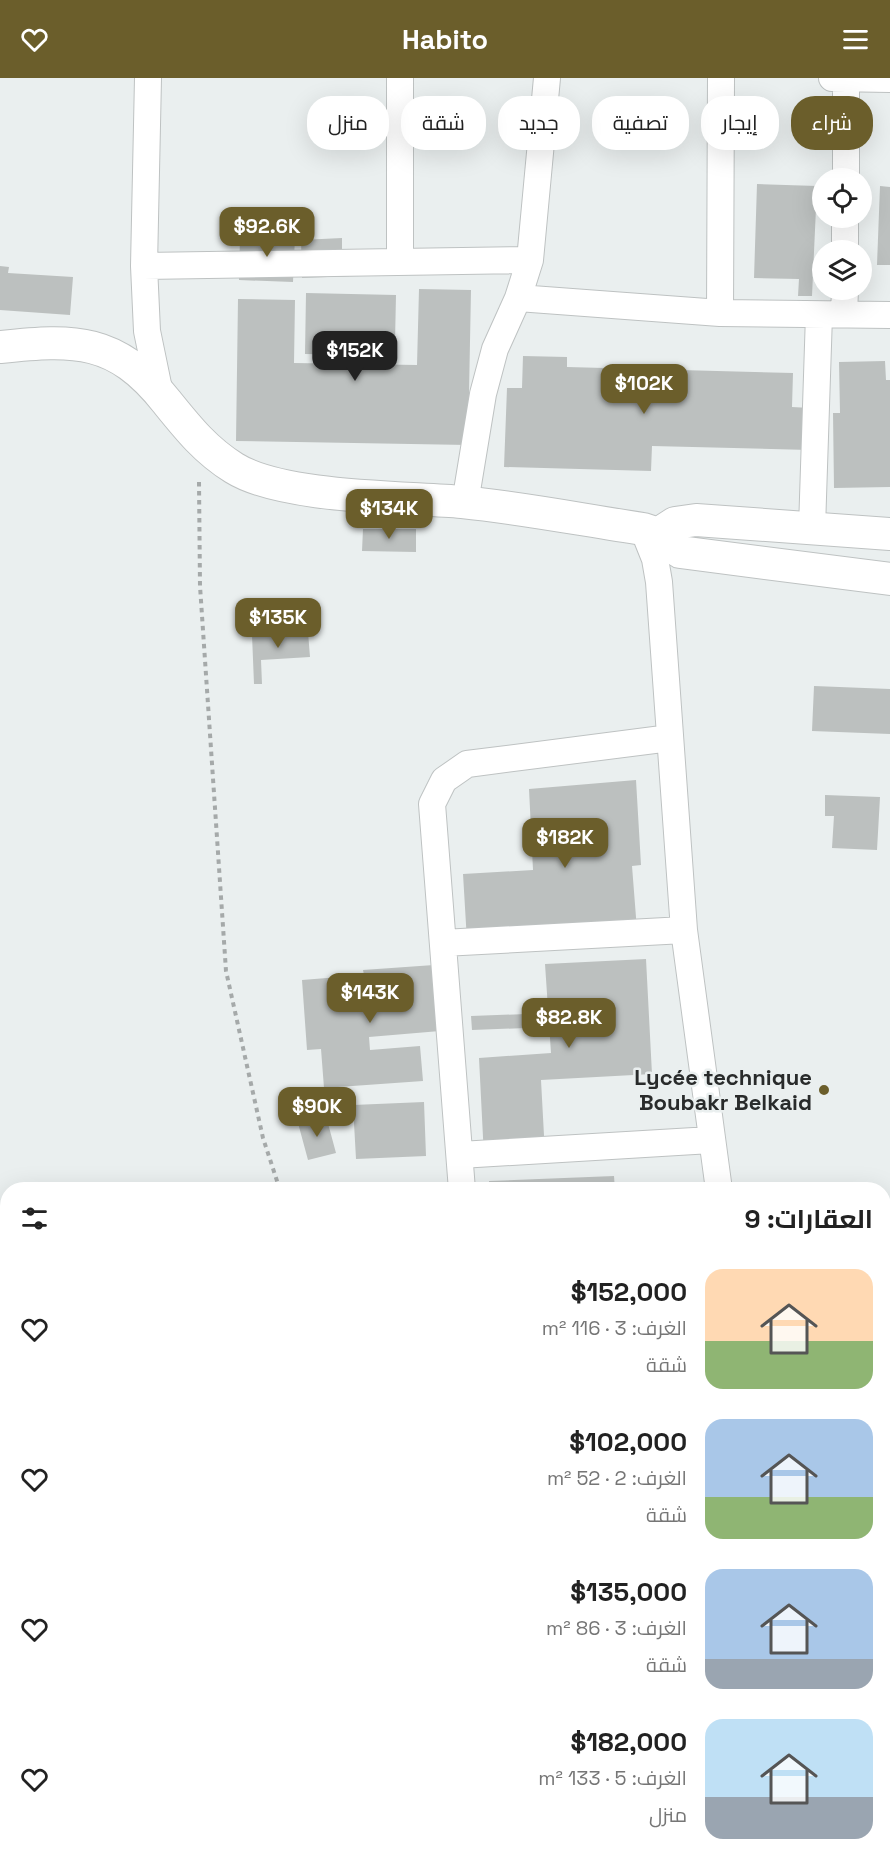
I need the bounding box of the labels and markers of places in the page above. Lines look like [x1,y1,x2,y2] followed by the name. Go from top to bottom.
[218,207,316,258] pin: $92.6K
[313,331,397,382] pin: $152K
[602,364,686,415] pin: $102K
[347,489,431,540] pin: $134K
[236,598,320,649] pin: $135K
[523,818,607,869] pin: $182K
[328,973,412,1024] pin: $143K
[520,998,618,1049] pin: $82.8K
[634,1063,812,1116] place label: Lycée technique Boubakr Belkaid
[817,1083,831,1097] marker: Lycée technique Boubakr Belkaid
[281,1087,353,1138] pin: $90K

